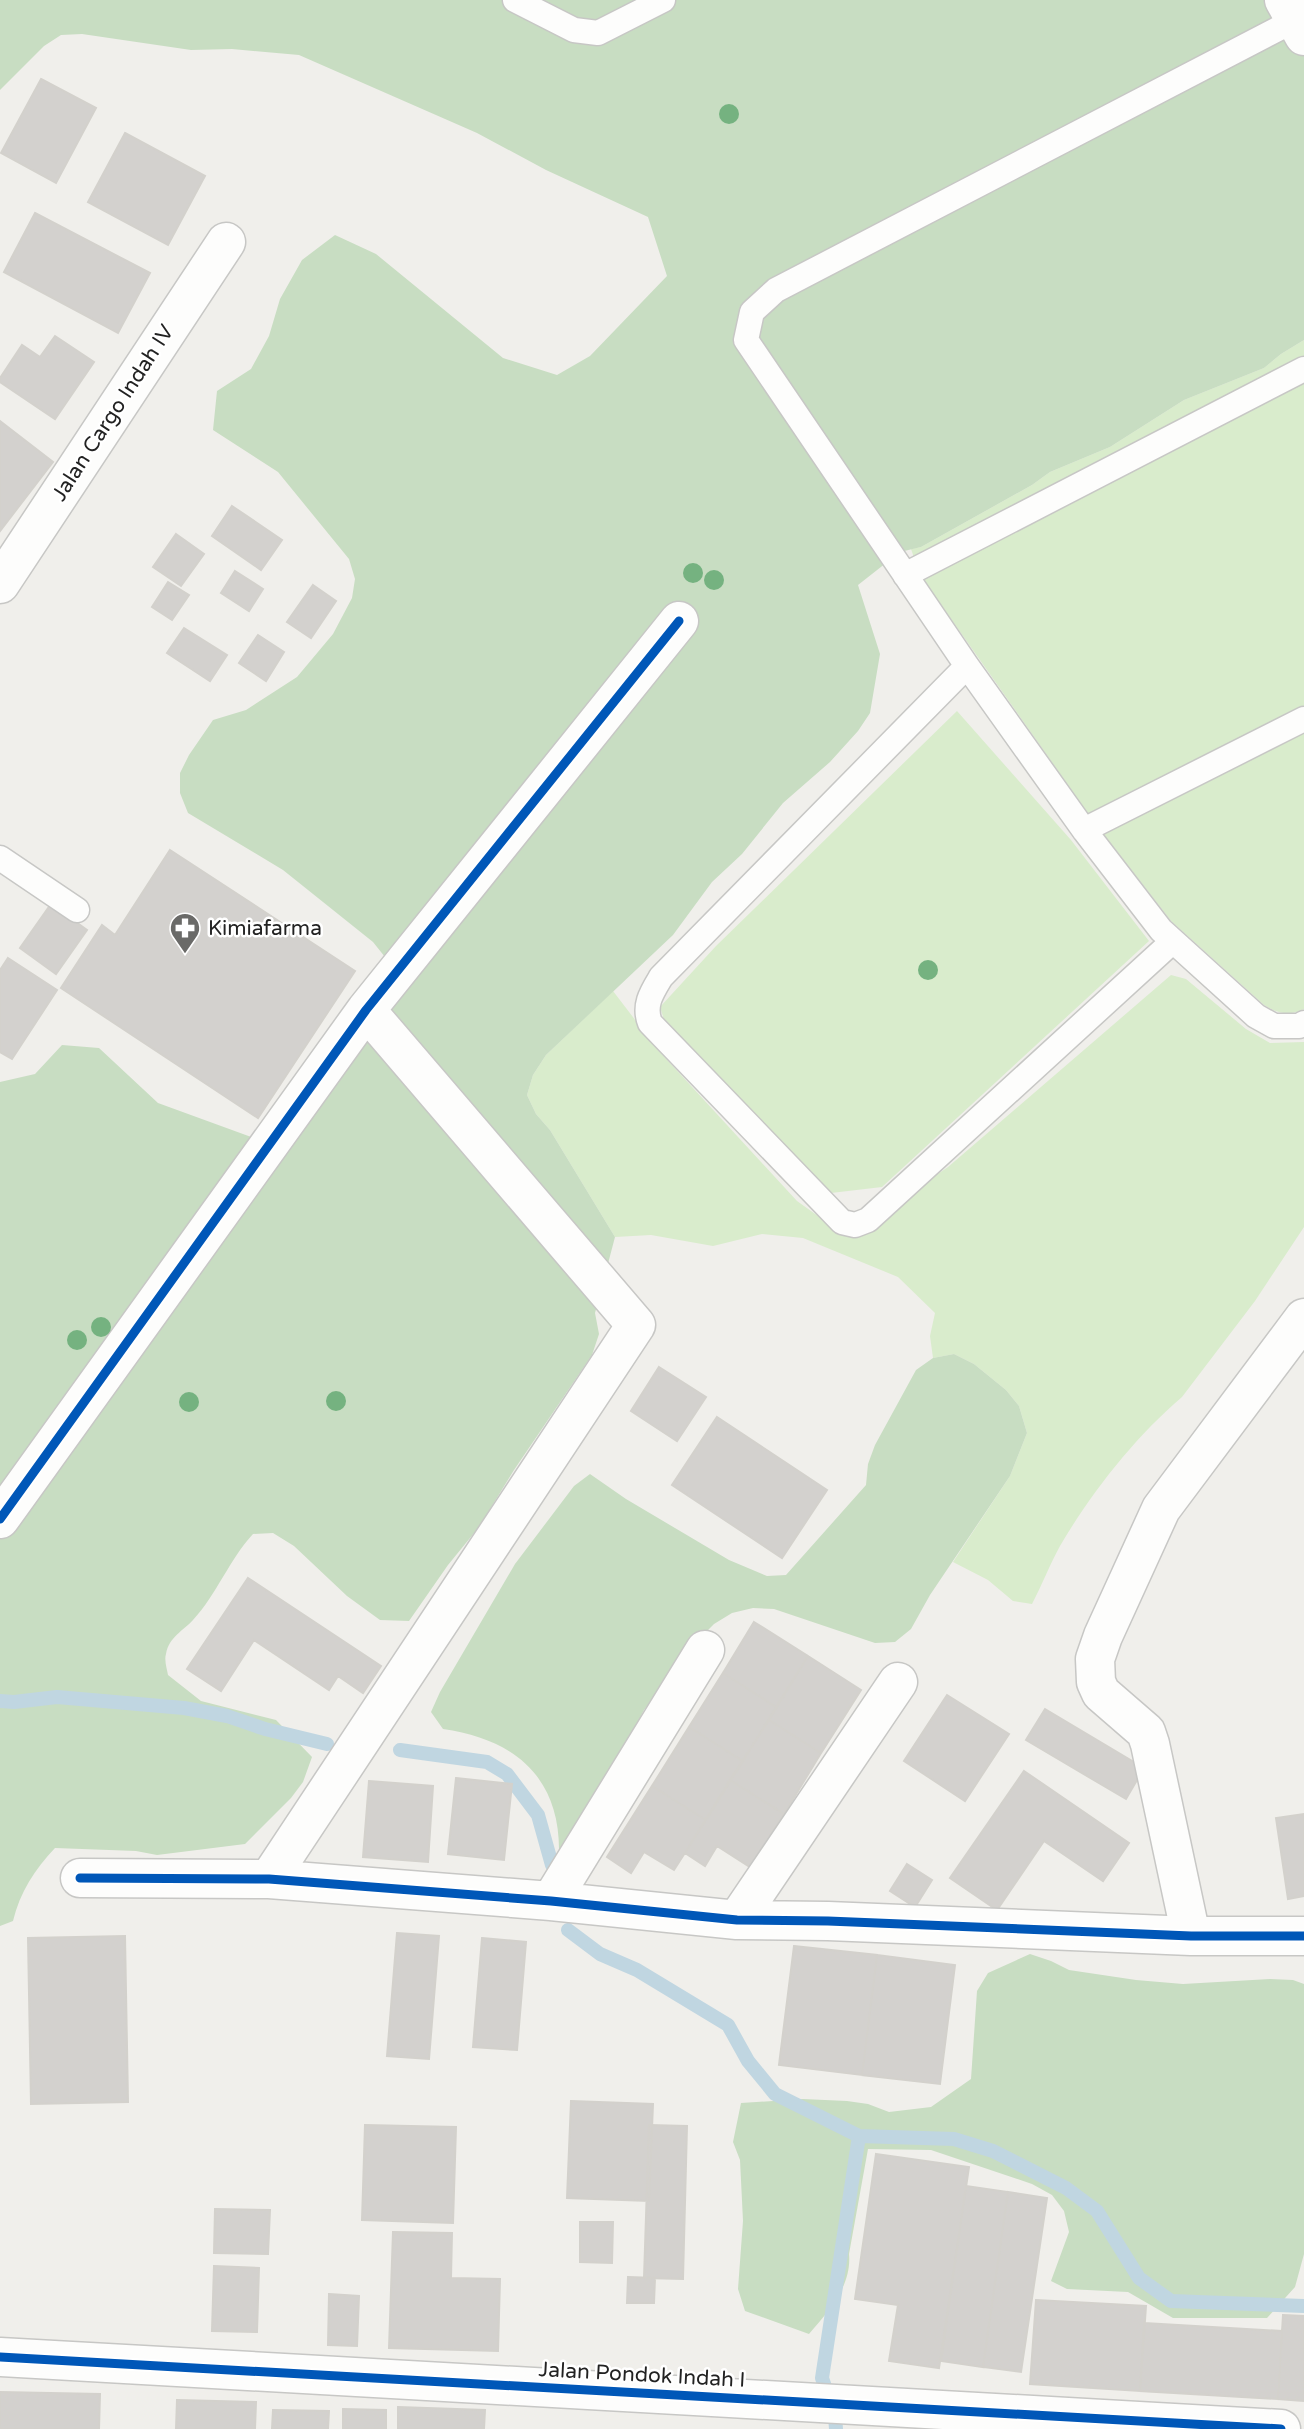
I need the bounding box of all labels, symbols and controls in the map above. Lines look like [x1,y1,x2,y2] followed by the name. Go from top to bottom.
[47,320,180,506] street label: Jalan Cargo Indah IV
[168,911,202,955] pharmacy icon: Kimiafarma
[208,916,322,941] place label: Kimiafarma
[538,2357,746,2393] street label: Jalan Pondok Indah I

